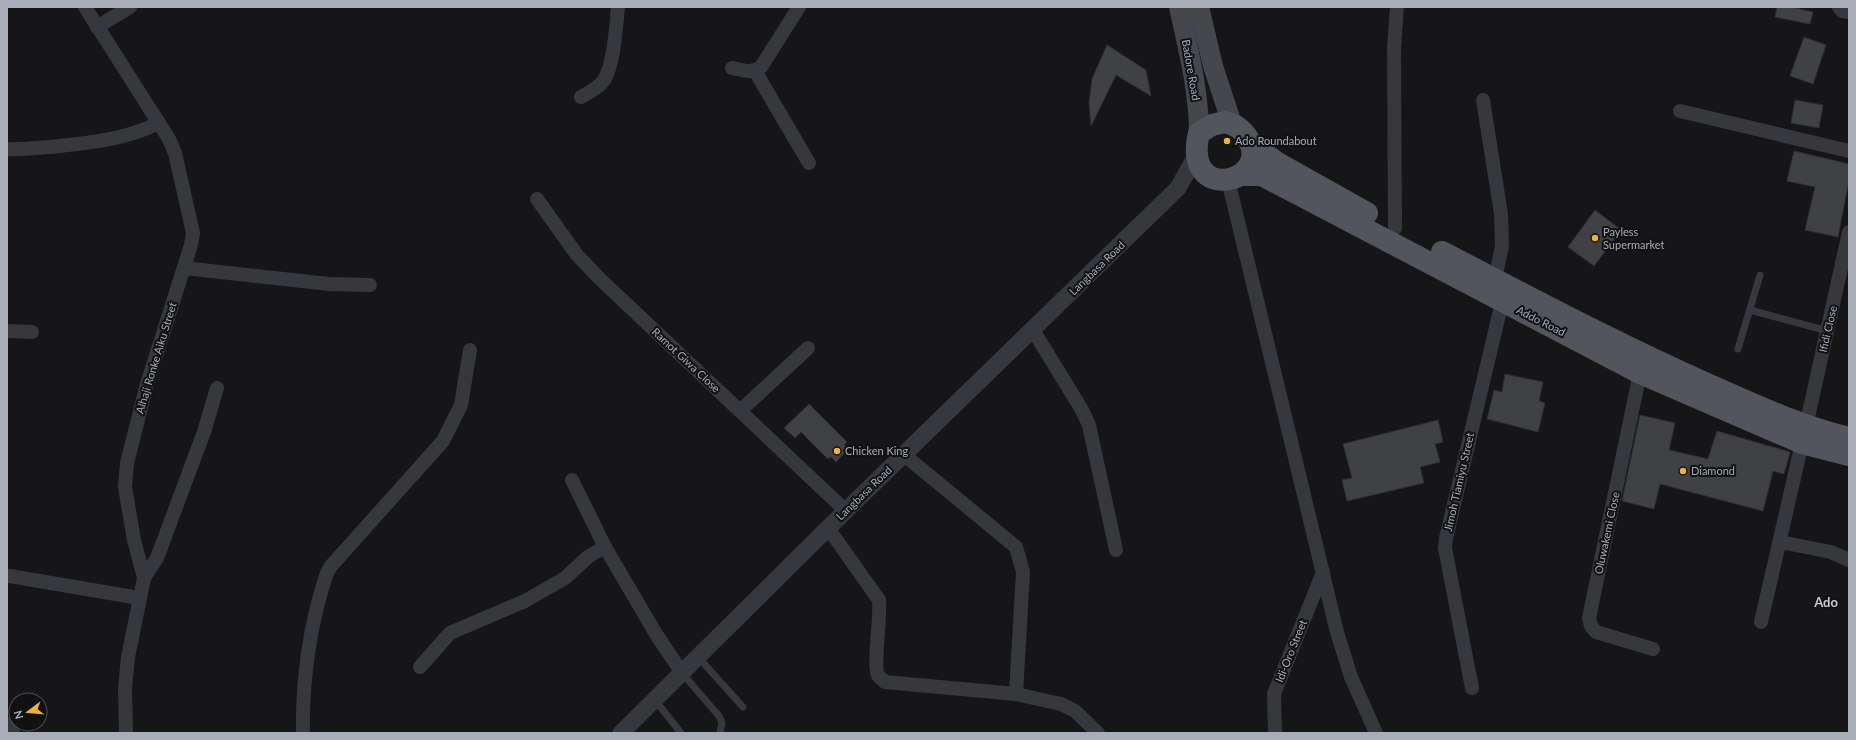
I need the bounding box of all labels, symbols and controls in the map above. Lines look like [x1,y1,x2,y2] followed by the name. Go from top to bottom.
[1180,38,1203,101] street label: Badore Road
[1235,134,1317,147] place label: Ado Roundabout
[1222,136,1232,146] marker: Ado Roundabout
[1603,225,1665,251] place label: Payless Supermarket
[1590,233,1600,243] marker: Payless Supermarket
[1066,238,1127,297] street label: Langbasa Road
[132,301,179,415] street label: Alhaji Ronke Aiku Street
[1515,303,1568,338] street label: Addo Road
[1816,304,1839,354] street label: Ifidi Close
[650,325,723,395] street label: Ramot Giwa Close
[1441,431,1476,533] street label: Jimoh Tiamiyu Street
[845,444,908,457] place label: Chicken King
[832,446,842,456] marker: Chicken King
[833,463,894,522] street label: Langbasa Road
[1691,464,1735,477] place label: Diamond
[1678,466,1688,476] marker: Diamond
[1591,490,1622,575] street label: Oluwakemi Close
[1813,594,1838,610] district label: Ado
[1272,618,1309,684] street label: Idi-Oro Street
[8,692,48,732] north arrow
[10,709,25,721] text: N

